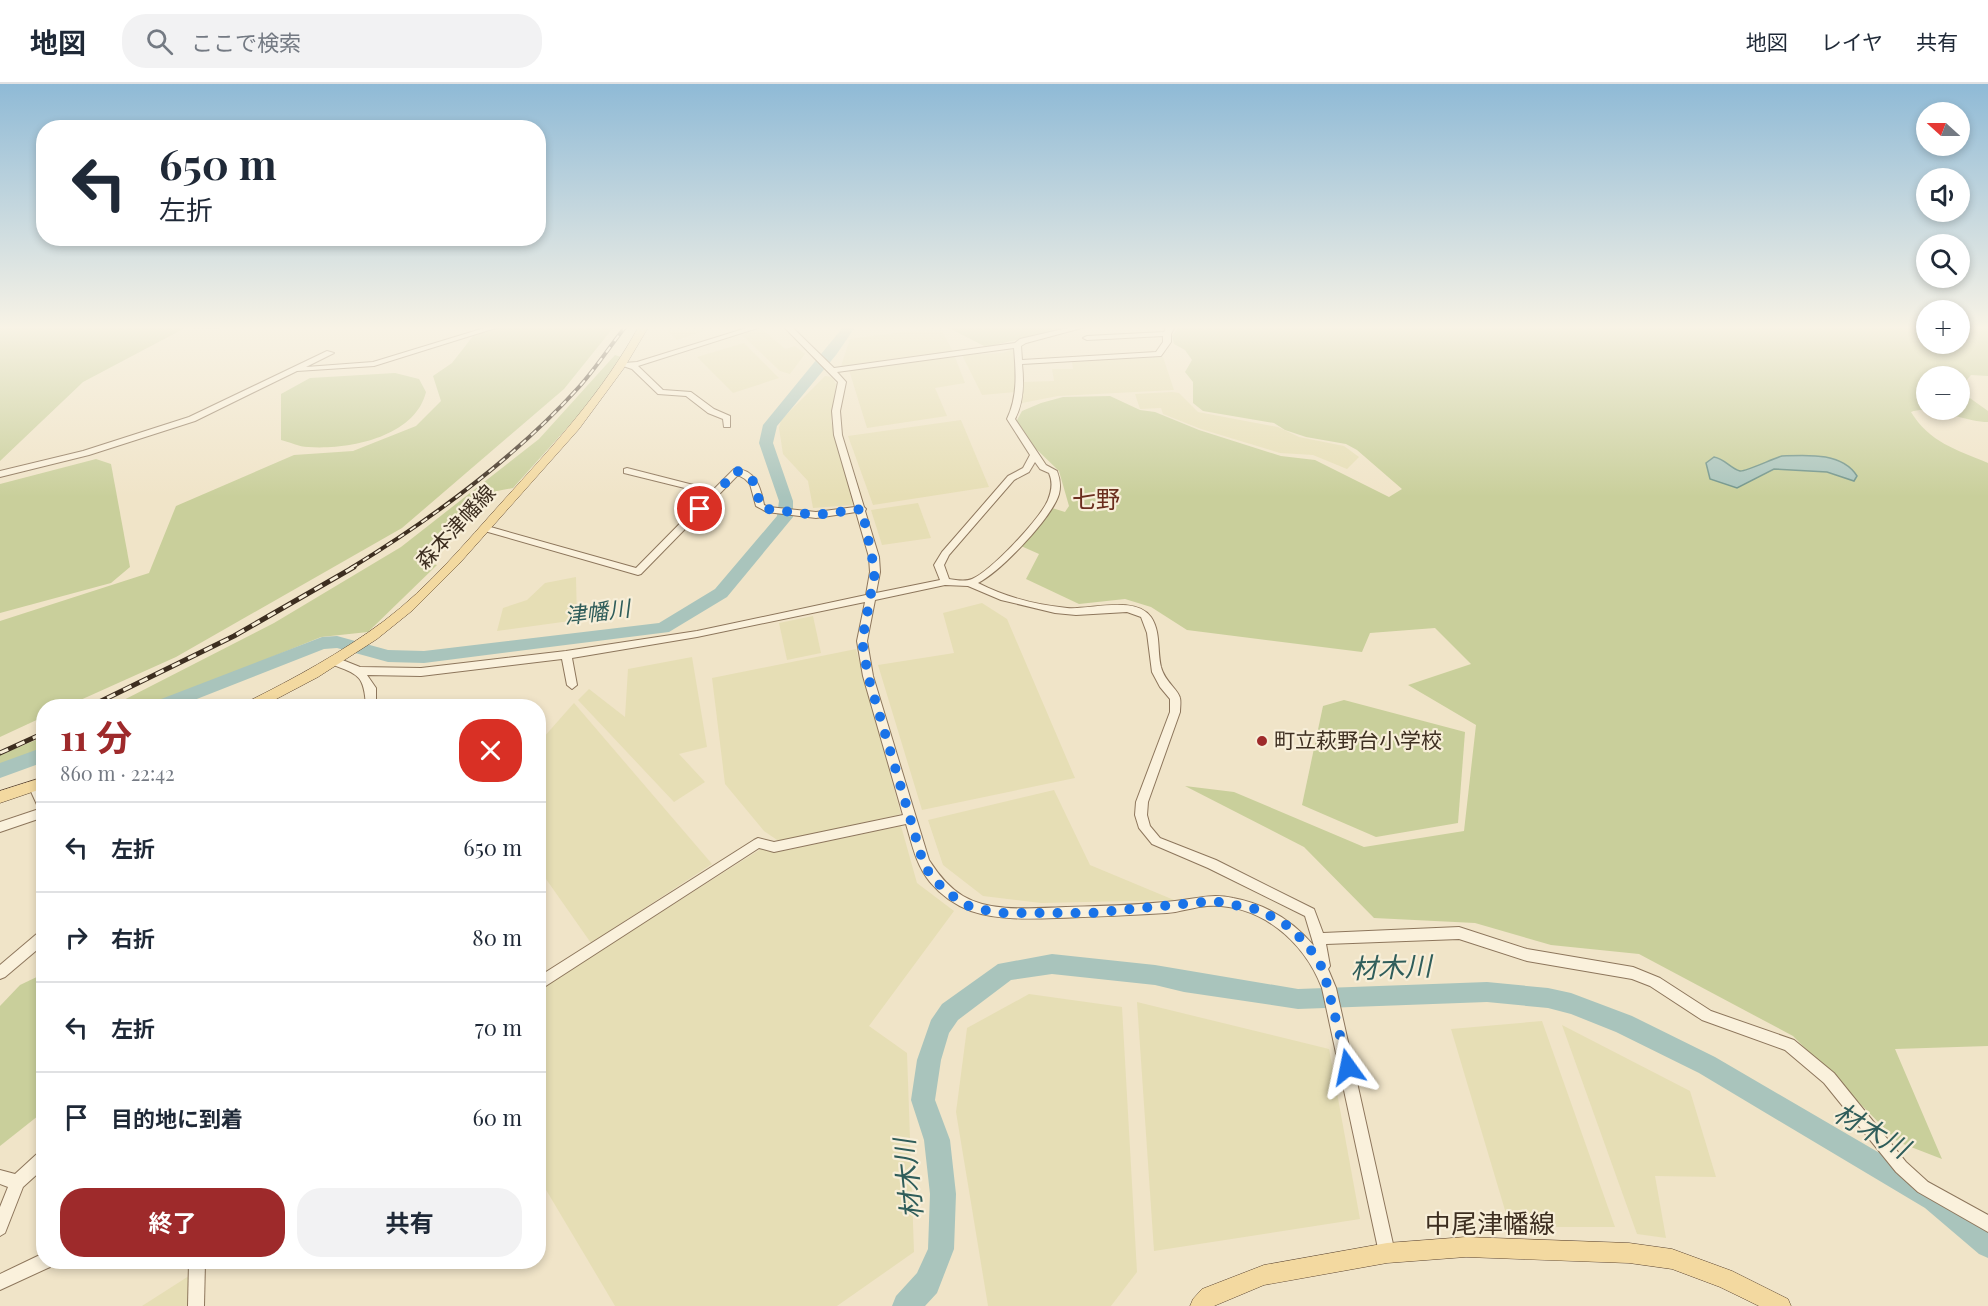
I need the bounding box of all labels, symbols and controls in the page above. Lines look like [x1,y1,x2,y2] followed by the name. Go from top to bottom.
[122,14,542,68] search box
[30,23,86,60] text: 地図
[143,25,176,58] icon: search
[191,27,301,57] text: ここで検索
[1746,27,1788,55] text: 地図
[1821,27,1883,55] text: レイヤ
[1916,27,1958,55] text: 共有
[1916,102,1970,156] north arrow
[1916,102,1970,420] map controls
[159,135,277,191] text: 650 m
[60,144,138,222] icon: left
[1916,168,1970,222] button: sound
[159,191,213,227] text: 左折
[1916,234,1970,288] button: search
[1916,300,1970,354] button: +
[1916,366,1970,420] button: −
[408,478,501,574] street label: 森本津幡線
[1072,482,1120,514] district label: 七野
[674,483,725,534] pin
[683,492,716,525] icon: arrive
[562,592,633,630] water label: 津幡川
[60,712,132,760] text: 11 分
[459,719,522,782] button: close
[1274,725,1442,753] place label: 町立萩野台小学校
[1255,734,1269,748] marker: 町立萩野台小学校
[60,759,175,786] text: 860 m · 22:42
[60,831,93,864] icon: left
[463,832,522,862] text: 650 m
[111,833,155,863] text: 左折
[60,921,93,954] icon: right
[472,922,522,952] text: 80 m
[111,923,155,953] text: 右折
[1350,946,1435,985] water label: 材木川
[60,1011,93,1044] icon: left
[475,1012,522,1042] text: 70 m
[111,1013,155,1043] text: 左折
[1316,1035,1380,1099] position arrow
[1828,1093,1919,1167] water label: 材木川
[60,1101,93,1134] icon: arrive
[472,1102,522,1132] text: 60 m
[111,1103,243,1133] text: 目的地に到着
[885,1134,929,1221] water label: 材木川
[60,1188,285,1257] button: 終了
[297,1188,522,1257] button: 共有
[1425,1205,1555,1240] street label: 中尾津幡線

